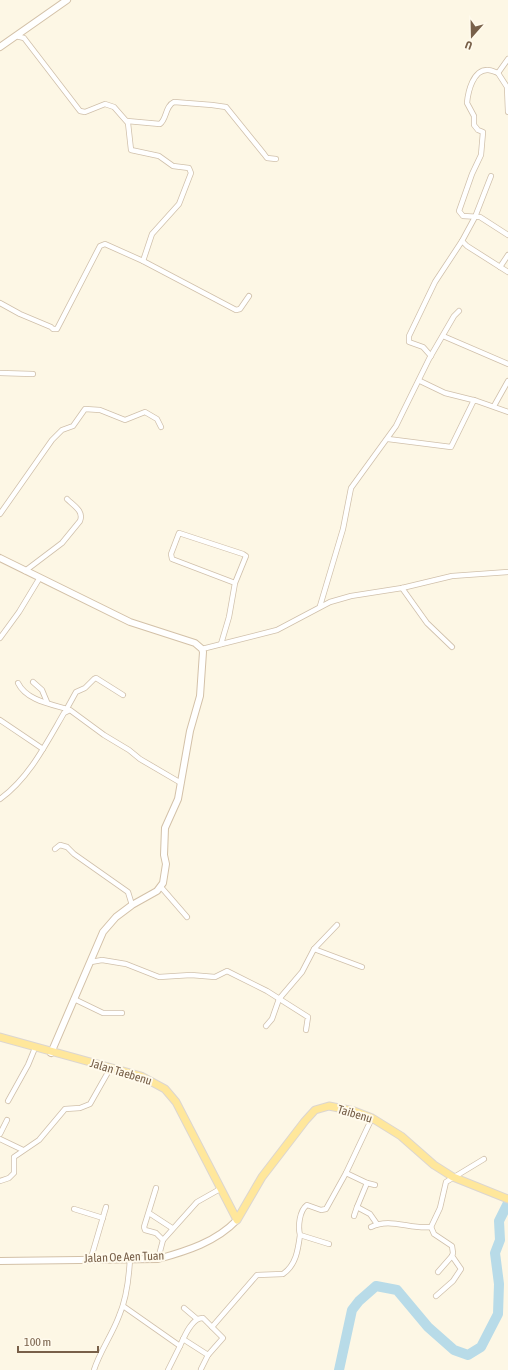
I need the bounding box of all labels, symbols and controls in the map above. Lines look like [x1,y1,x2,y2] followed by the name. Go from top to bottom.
[452,16,492,56] north arrow
[463,39,474,52] text: U
[88,1056,154,1088] street label: Jalan Taebenu
[336,1102,374,1126] street label: Taibenu
[84,1249,164,1265] street label: Jalan Oe Aen Tuan
[18,1328,98,1354] scale bar
[24,1335,51,1349] text: 100 m

